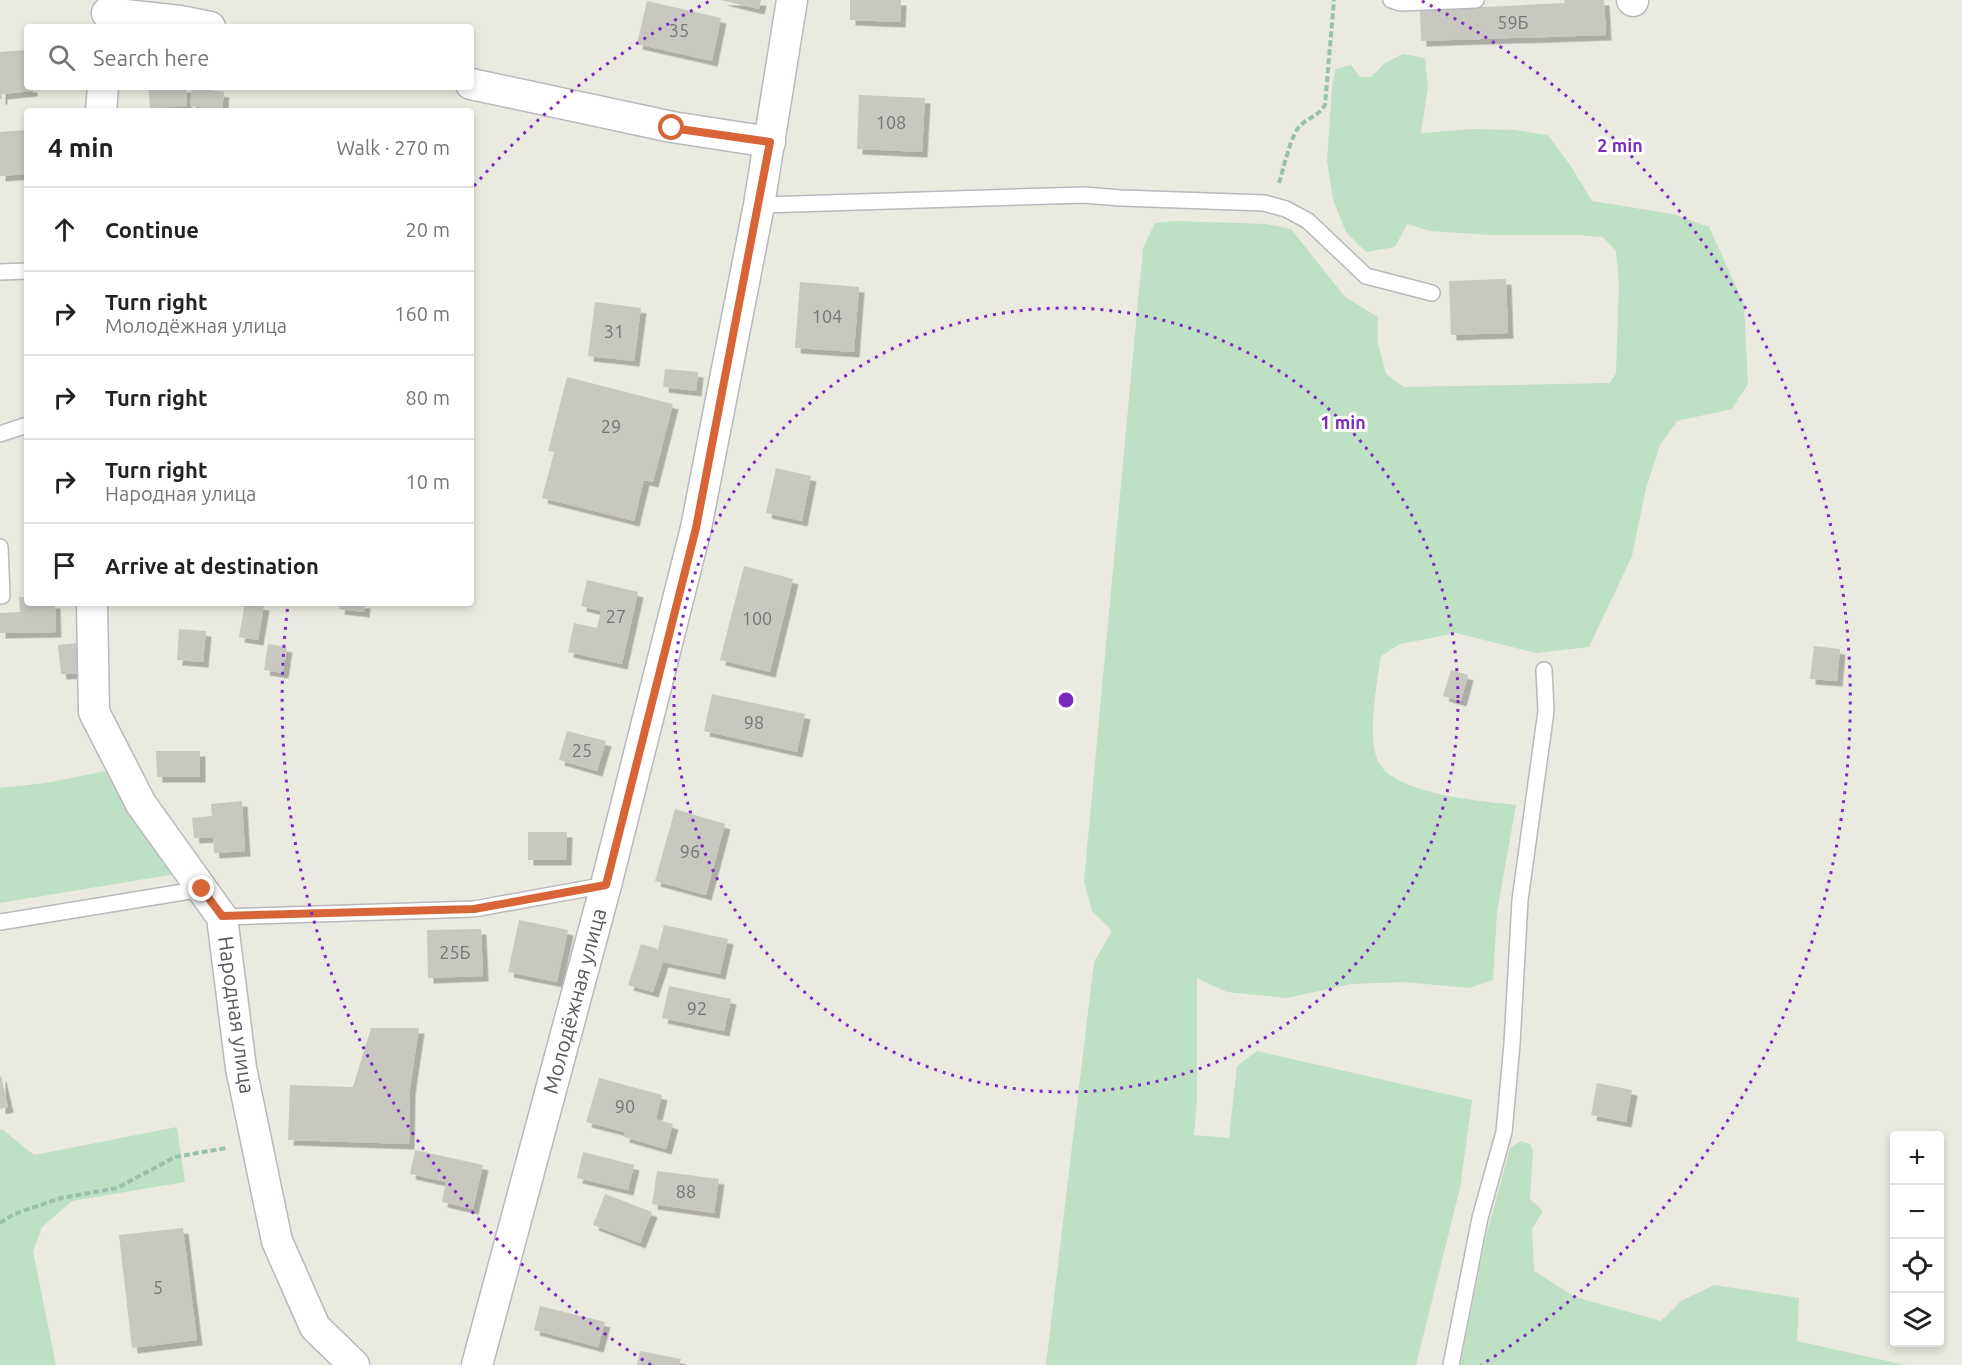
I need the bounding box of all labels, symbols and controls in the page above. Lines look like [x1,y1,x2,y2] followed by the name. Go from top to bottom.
[1497,12,1529,32] house number: 59Б
[669,20,689,40] house number: 35
[24,24,474,90] search box
[45,41,78,74] icon: search
[93,45,209,70] text: Search here
[876,112,906,132] house number: 108
[658,114,684,140] route start
[48,133,114,162] text: 4 min
[1597,135,1643,155] text: 2 min
[337,136,450,159] text: Walk · 270 m
[48,213,81,246] icon: ahead
[105,217,199,242] text: Continue
[406,218,450,241] text: 20 m
[105,289,207,314] text: Turn right
[48,297,81,330] icon: right
[394,302,450,325] text: 160 m
[812,306,842,326] house number: 104
[105,314,287,337] text: Молодёжная улица
[604,321,624,341] house number: 31
[48,381,81,414] icon: right
[105,385,207,410] text: Turn right
[406,386,450,409] text: 80 m
[1320,412,1366,432] text: 1 min
[601,416,621,436] house number: 29
[105,457,207,482] text: Turn right
[48,465,81,498] icon: right
[406,470,450,493] text: 10 m
[105,482,256,505] text: Народная улица
[48,549,81,582] icon: arrive
[105,553,319,578] text: Arrive at destination
[606,606,626,626] house number: 27
[742,608,772,628] house number: 100
[1056,690,1076,710] centre of rings
[744,712,764,732] house number: 98
[572,740,592,760] house number: 25
[680,841,700,861] house number: 96
[188,875,214,901] route end
[538,905,610,1096] street label: Молодёжная улица
[214,934,260,1095] street label: Народная улица
[439,942,471,962] house number: 25Б
[687,998,707,1018] house number: 92
[615,1096,635,1116] house number: 90
[1890,1131,1944,1347] map controls
[1890,1131,1944,1185] button: +
[676,1181,696,1201] house number: 88
[1890,1185,1944,1239] button: −
[1890,1239,1944,1293] button: locate
[153,1277,163,1297] house number: 5
[1890,1293,1944,1347] button: layers

